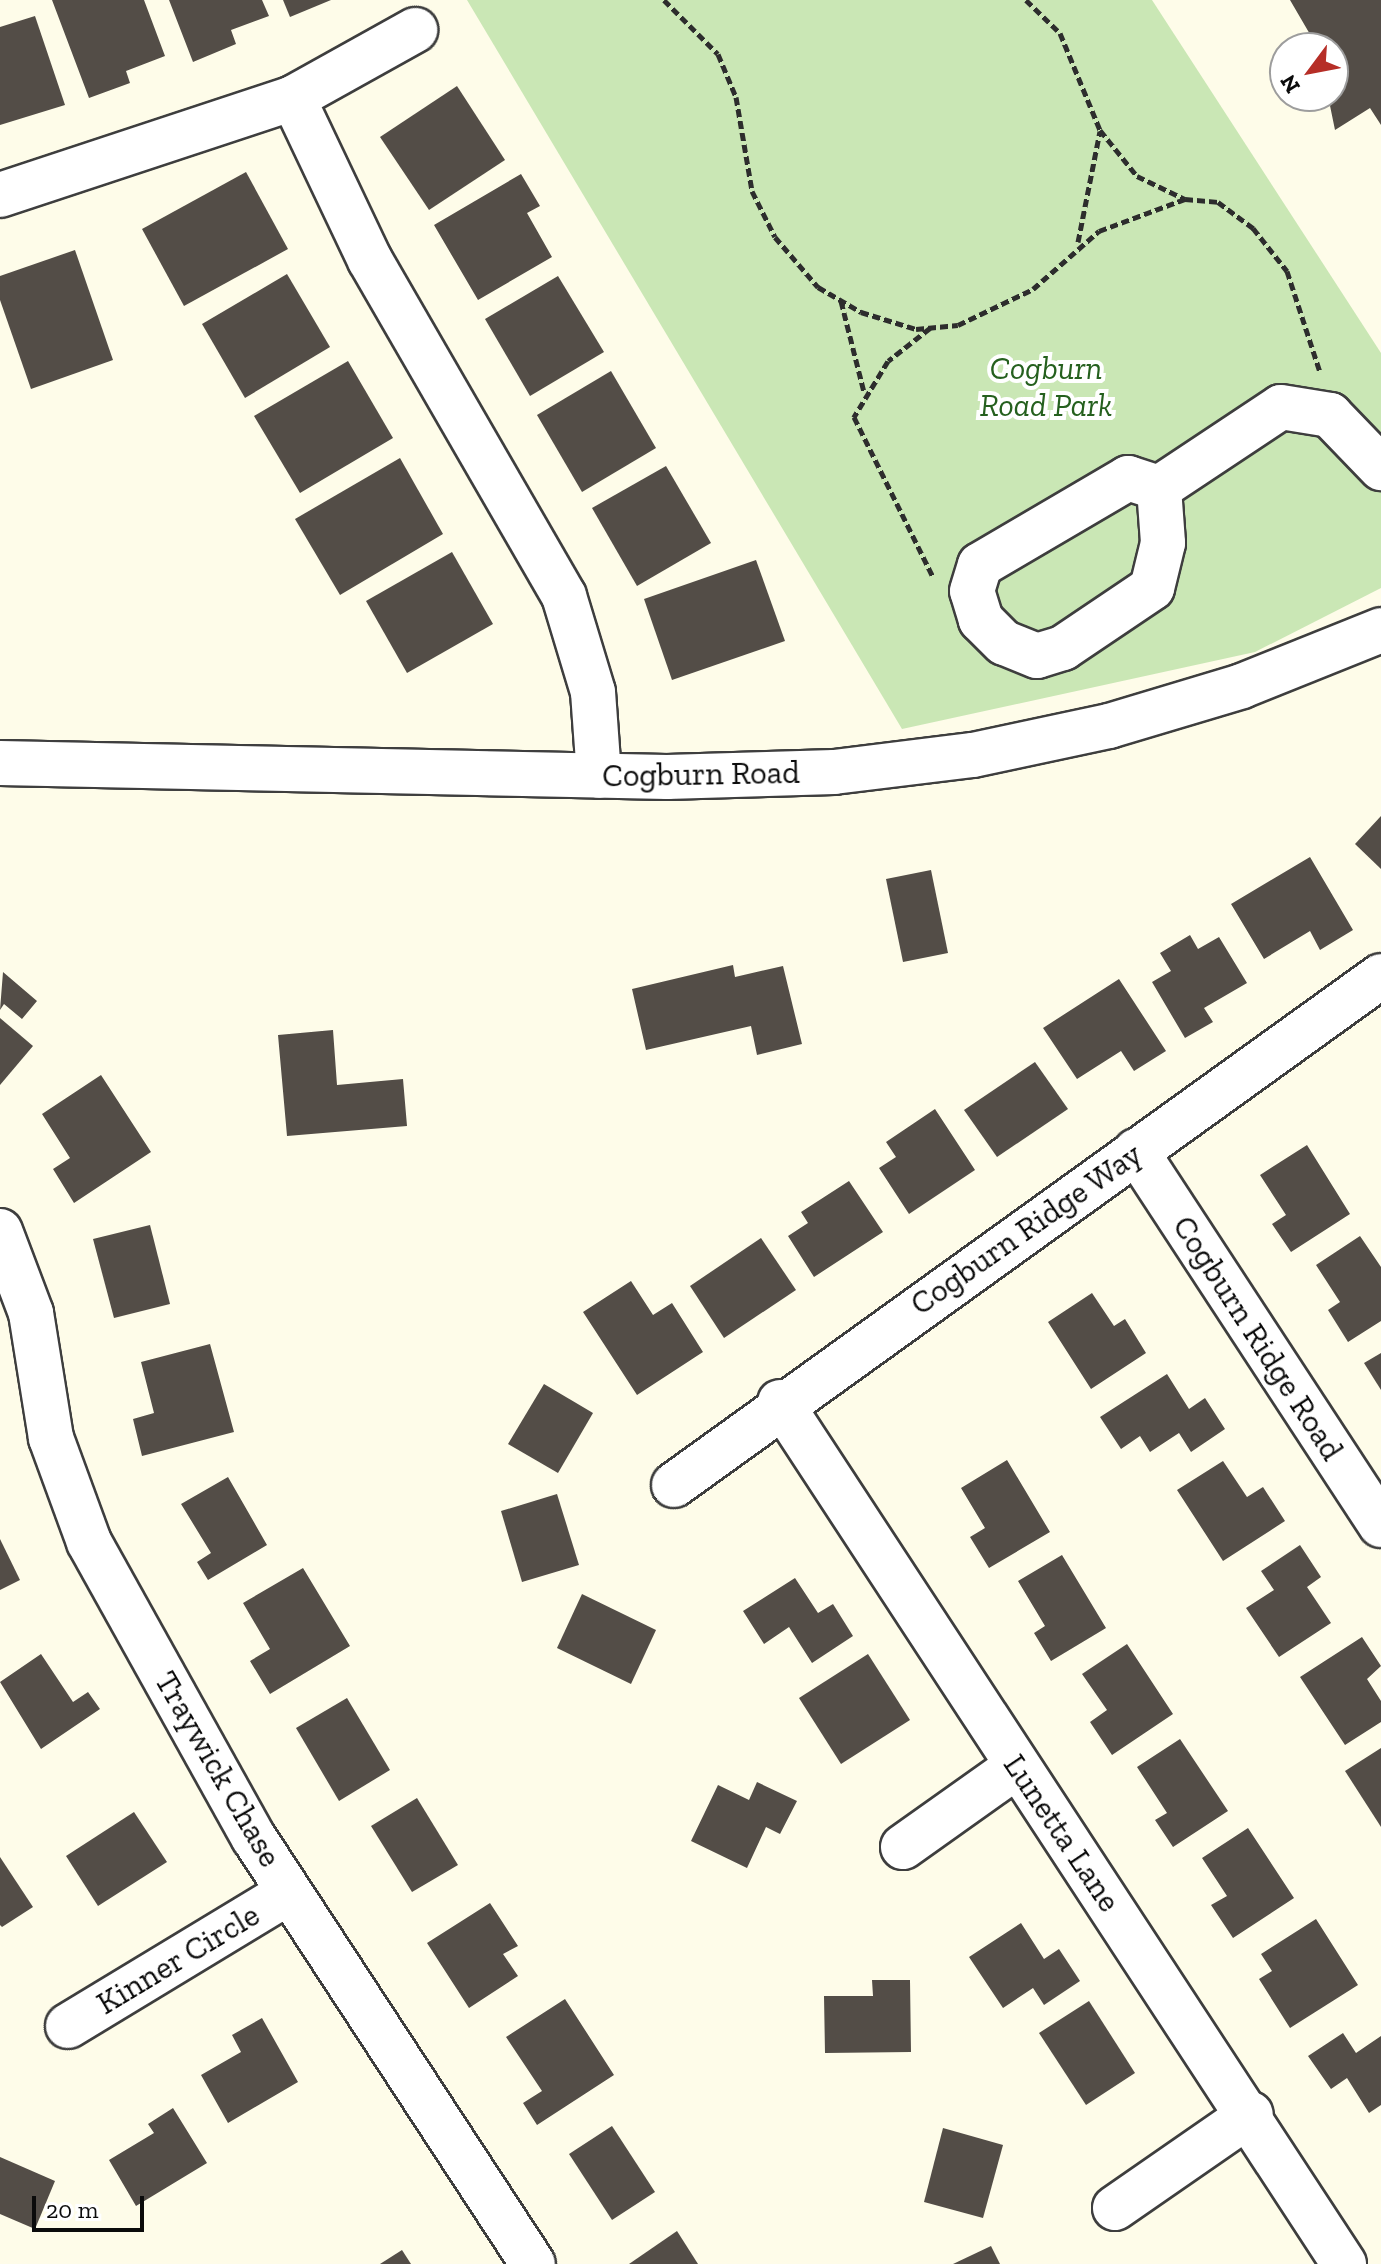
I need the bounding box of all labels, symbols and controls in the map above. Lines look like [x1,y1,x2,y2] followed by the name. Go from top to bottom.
[1269,32,1349,112] north arrow
[1274,70,1306,98] text: N
[980,350,1112,425] park label: Cogburn Road Park
[602,753,800,795] street label: Cogburn Road
[903,1135,1149,1323] street label: Cogburn Ridge Way
[1165,1209,1351,1467] street label: Cogburn Ridge Road
[147,1664,289,1874] street label: Traywick Chase
[995,1747,1129,1919] street label: Lunetta Lane
[90,1895,266,2023] street label: Kinner Circle
[36,2180,148,2230] scale bar
[46,2195,98,2224] text: 20 m

